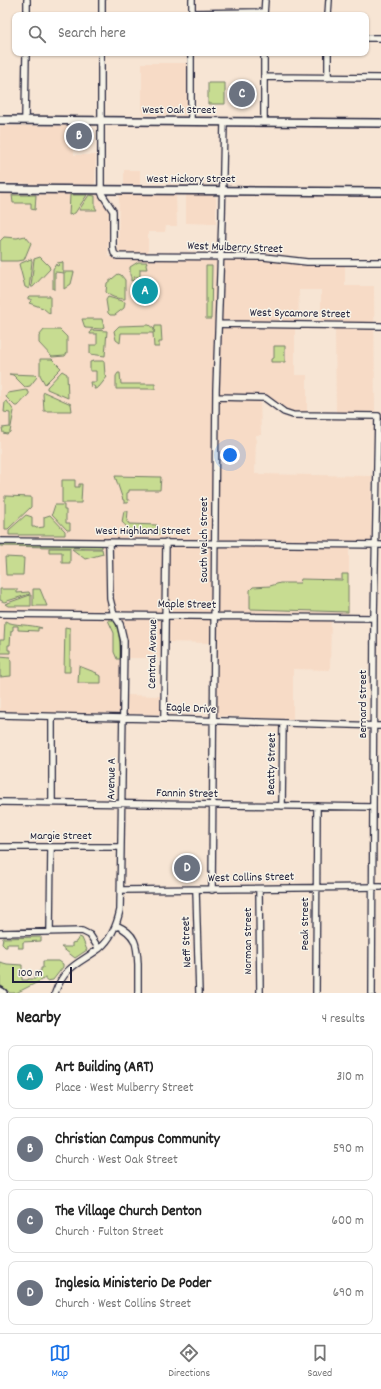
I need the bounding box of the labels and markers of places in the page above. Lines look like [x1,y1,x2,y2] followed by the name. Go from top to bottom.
[229,79,255,109] pin: C
[66,121,92,151] pin: B
[132,276,158,306] pin: A
[174,853,200,883] pin: D

